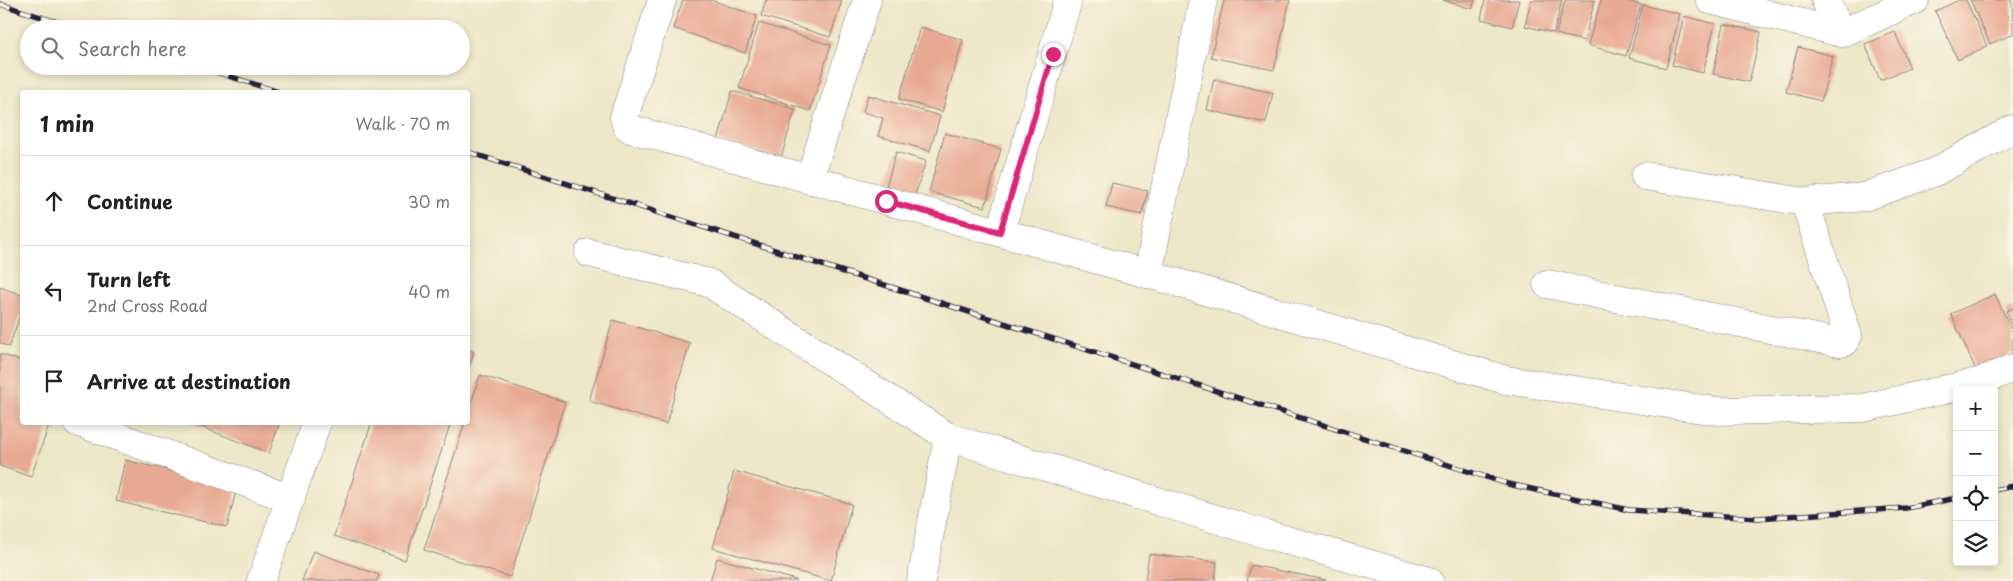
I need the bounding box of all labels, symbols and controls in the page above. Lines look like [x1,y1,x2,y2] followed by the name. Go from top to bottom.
[20,20,470,75] search box
[38,34,66,62] icon: search
[78,34,187,62] text: Search here
[1042,43,1065,66] route end
[40,107,94,139] text: 1 min
[355,111,450,135] text: Walk · 70 m
[40,187,68,215] icon: ahead
[87,187,173,215] text: Continue
[408,189,450,213] text: 30 m
[875,190,898,213] route start
[87,265,171,293] text: Turn left
[40,277,68,305] icon: left
[408,279,450,303] text: 40 m
[87,293,208,317] text: 2nd Cross Road
[40,367,68,395] icon: arrive
[87,367,291,395] text: Arrive at destination
[1953,386,1998,566] map controls
[1953,386,1998,431] button: +
[1953,431,1998,476] button: −
[1953,476,1998,521] button: locate
[1953,521,1998,566] button: layers

